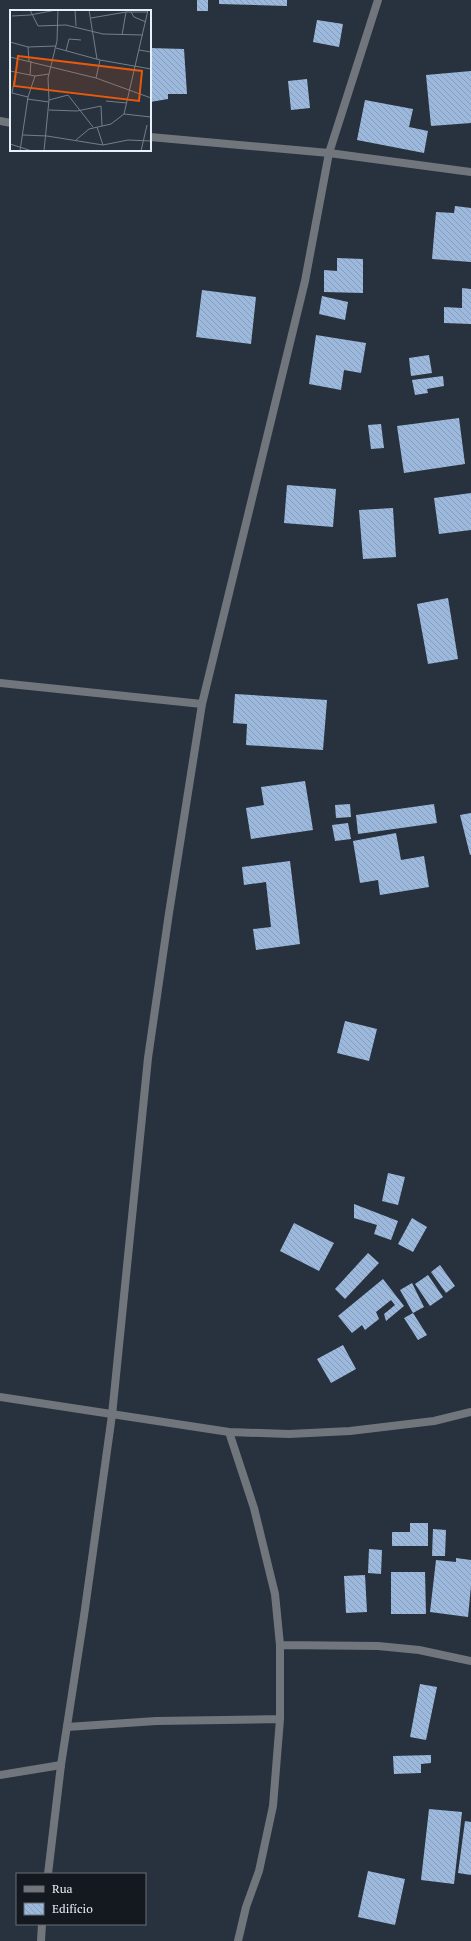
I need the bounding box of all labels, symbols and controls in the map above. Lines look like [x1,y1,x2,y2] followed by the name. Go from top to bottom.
[10,10,151,151] inset map
[16,1873,146,1925] legend
[52,1881,73,1896] text: Rua
[52,1901,93,1916] text: Edifício

